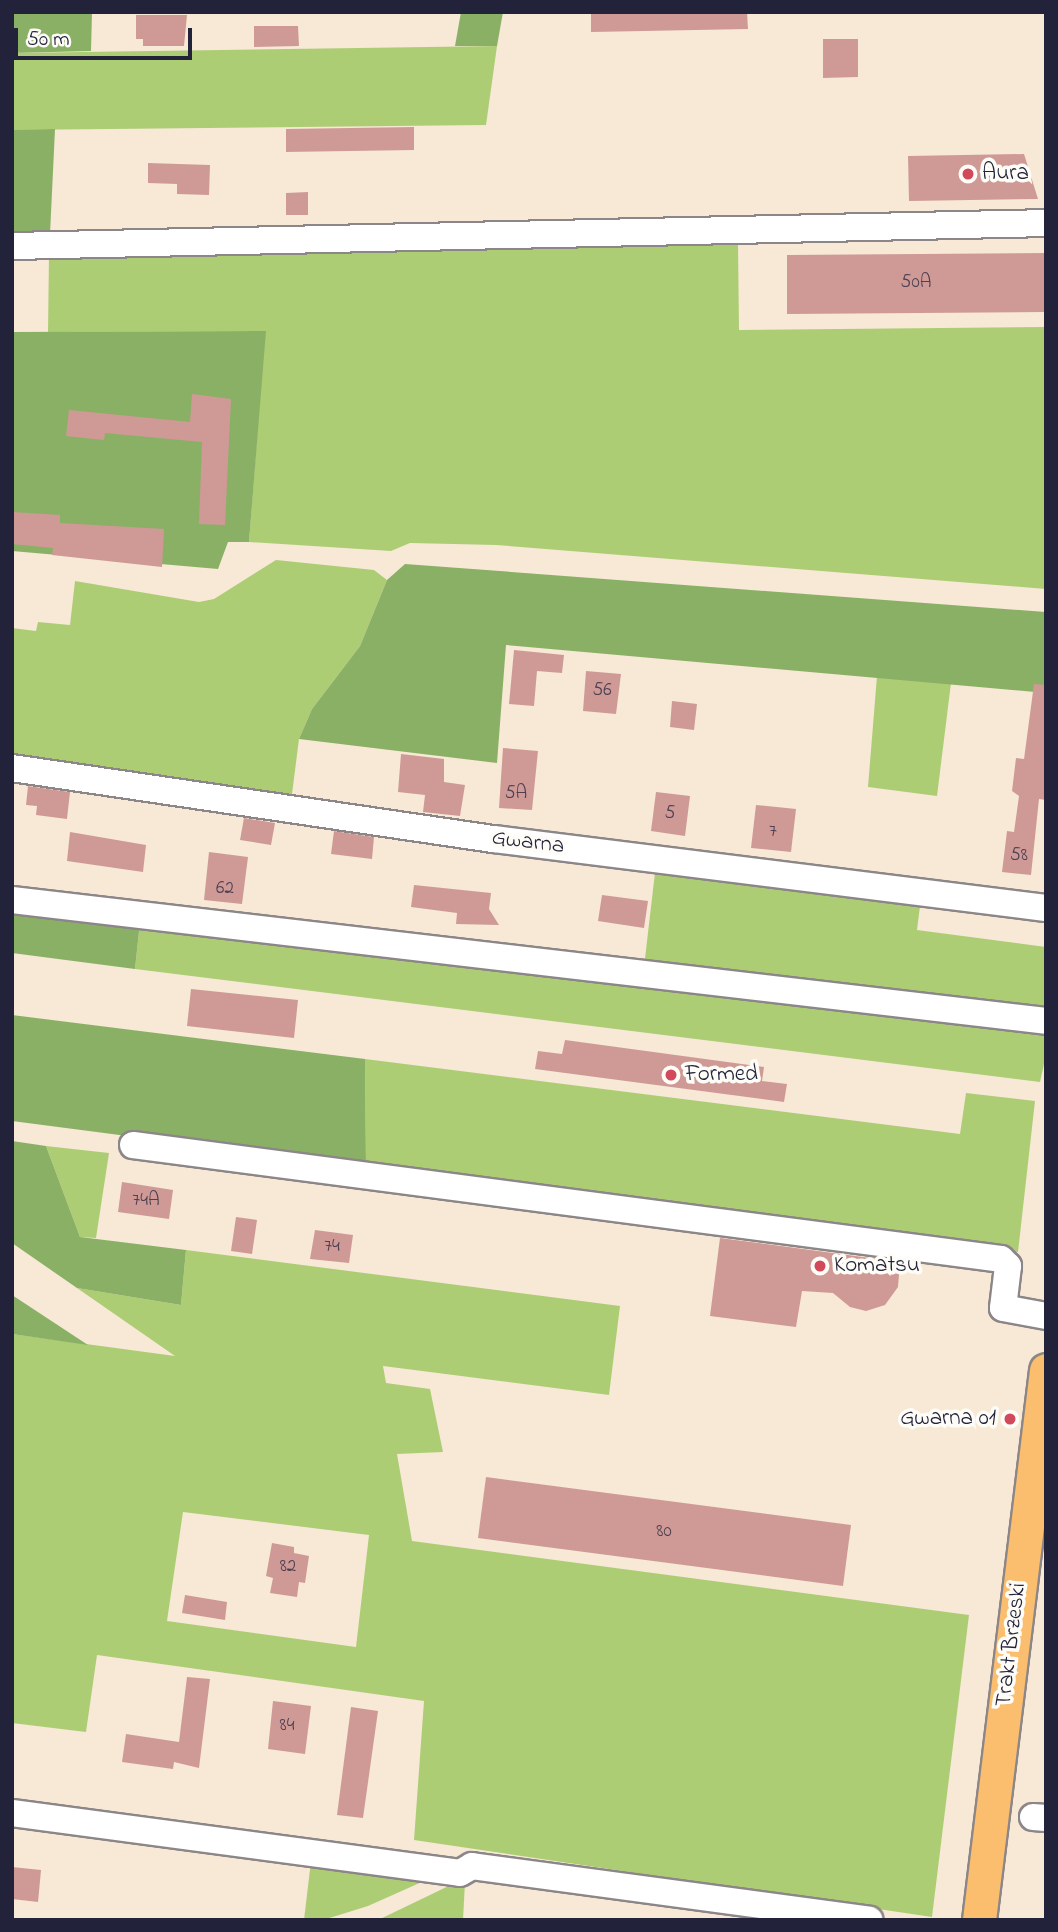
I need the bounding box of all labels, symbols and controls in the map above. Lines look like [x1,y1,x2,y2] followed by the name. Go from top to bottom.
[18,14,196,58] scale bar
[27,25,70,55] text: 50 m
[982,160,1029,188] place label: Aura
[960,166,976,182] marker: Aura
[901,272,931,294] house number: 50A
[592,680,612,702] house number: 56
[505,783,527,805] house number: 5A
[665,803,675,825] house number: 5
[769,821,777,843] house number: 7
[490,825,566,861] street label: Gwarna
[1010,845,1028,867] house number: 58
[216,878,234,900] house number: 62
[685,1061,758,1089] place label: Formed
[663,1067,679,1083] marker: Formed
[132,1190,160,1212] house number: 74A
[324,1236,340,1258] house number: 74
[834,1252,920,1280] place label: Komatsu
[812,1258,828,1274] marker: Komatsu
[900,1405,996,1433] place label: Gwarna 01
[1002,1411,1018,1427] marker: Gwarna 01
[656,1521,672,1543] house number: 80
[280,1556,296,1578] house number: 82
[991,1581,1033,1709] street label: Trakt Brzeski
[280,1715,294,1737] house number: 84

